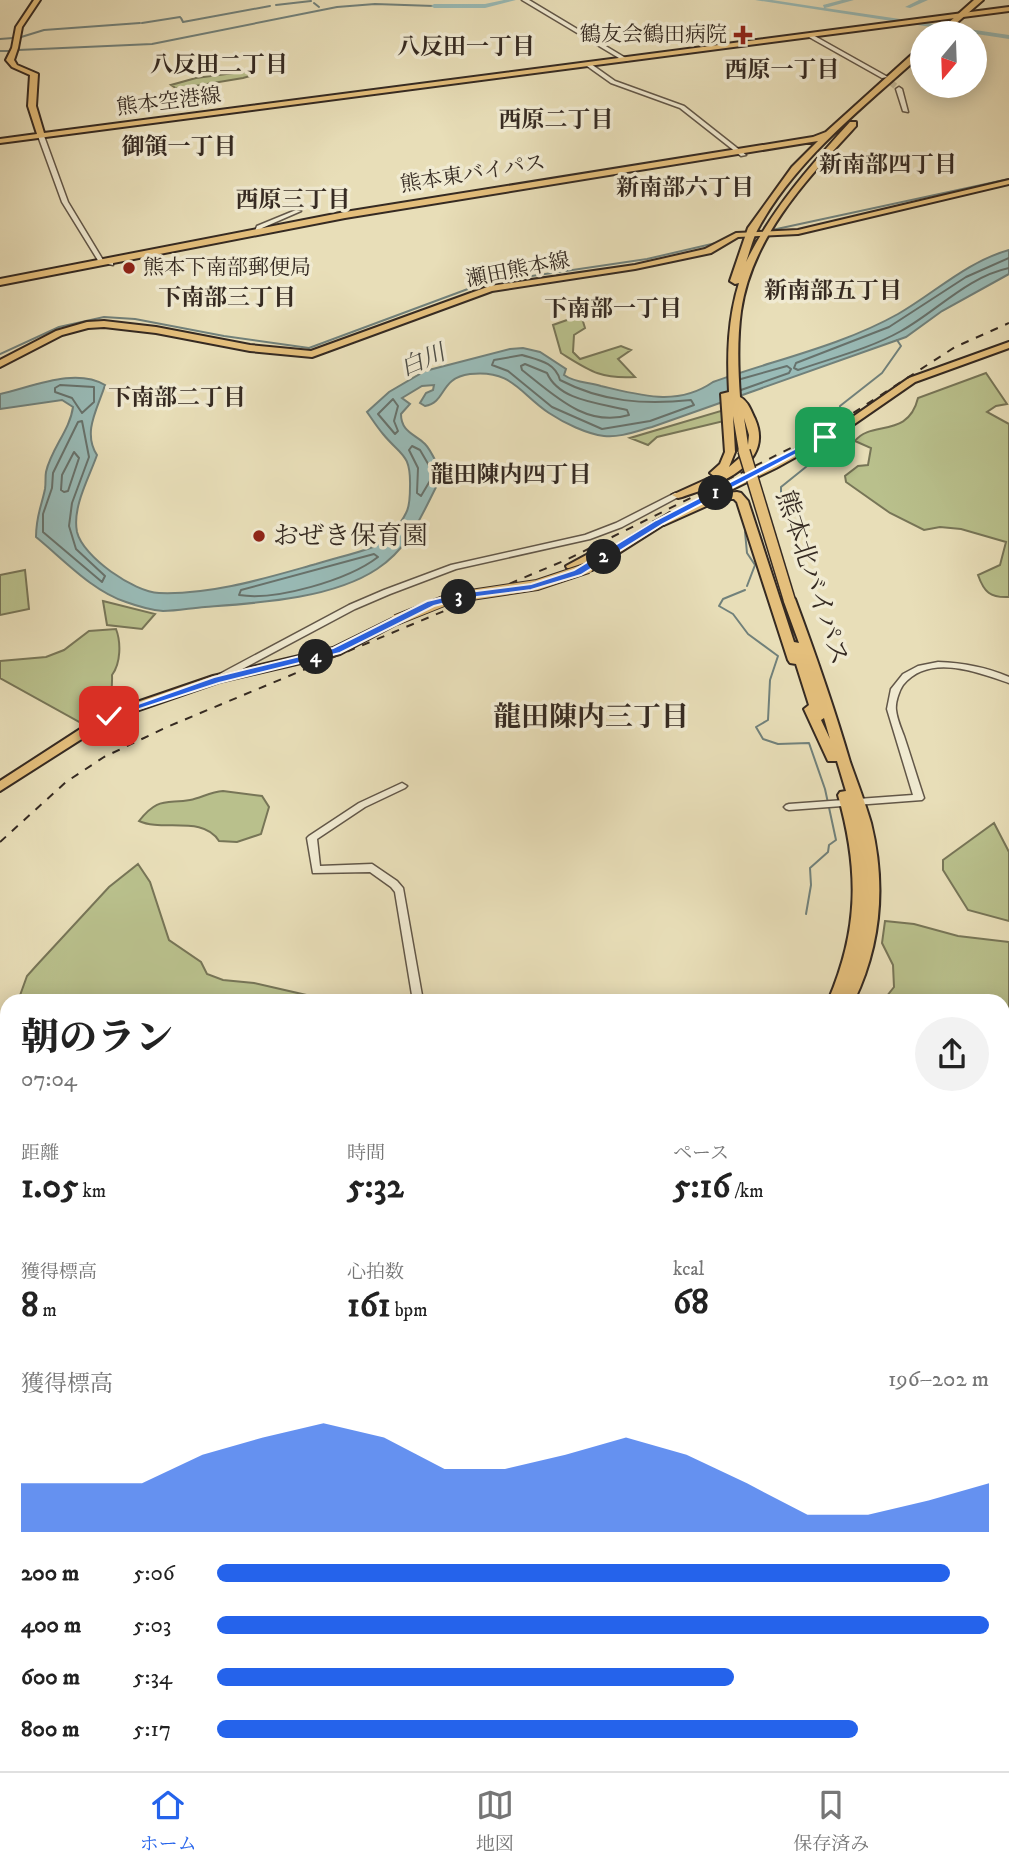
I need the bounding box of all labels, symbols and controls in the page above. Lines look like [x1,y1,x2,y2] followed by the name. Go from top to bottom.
[910,21,987,98] north arrow
[910,21,987,98] map controls
[580,22,727,48] place label: 鶴友会鶴田病院
[733,25,753,45] marker: 鶴友会鶴田病院
[397,33,535,62] district label: 八反田一丁目
[150,51,288,80] district label: 八反田二丁目
[725,56,840,85] district label: 西原一丁目
[115,83,223,121] street label: 熊本空港線
[499,106,614,135] district label: 西原二丁目
[122,133,237,162] district label: 御領一丁目
[399,150,547,198] street label: 熊本東バイパス
[819,151,957,180] district label: 新南部四丁目
[616,174,754,203] district label: 新南部六丁目
[236,186,351,215] district label: 西原三丁目
[464,247,572,293] street label: 瀬田熊本線
[143,255,311,281] place label: 熊本下南部郵便局
[121,260,137,276] marker: 熊本下南部郵便局
[764,277,902,306] district label: 新南部五丁目
[158,284,296,313] district label: 下南部三丁目
[544,295,682,324] district label: 下南部一丁目
[396,337,453,383] water label: 白川
[108,384,246,413] district label: 下南部二丁目
[795,407,855,467] pin
[806,418,844,456] icon: arrive
[431,461,592,490] district label: 龍田陳内四丁目
[698,476,734,510] pin: 1
[712,481,719,504] text: 1
[768,487,856,669] street label: 熊本北バイパス
[273,520,428,553] place label: おぜき保育園
[251,528,267,544] marker: おぜき保育園
[586,540,622,574] pin: 2
[599,545,608,568] text: 2
[442,580,476,614] pin: 3
[455,585,462,608] text: 3
[298,640,334,674] pin: 4
[310,645,321,668] text: 4
[79,686,139,746] pin
[90,697,128,735] icon: check
[493,700,689,735] district label: 龍田陳内三丁目
[21,1015,173,1063] text: 朝のラン
[915,1017,989,1091] button: share
[21,1065,77,1094] text: 07:04
[21,1142,59,1165] text: 距離
[347,1142,385,1165] text: 時間
[673,1142,729,1165] text: ペース
[21,1165,78,1209] text: 1.05
[347,1165,404,1209] text: 5:32
[673,1165,730,1209] text: 5:16
[78,1180,106,1203] text: km
[730,1180,763,1203] text: /km
[673,1258,704,1281] text: kcal
[21,1261,97,1284] text: 獲得標高
[347,1261,404,1284] text: 心拍数
[673,1281,709,1325] text: 68
[21,1284,39,1328] text: 8
[347,1284,391,1328] text: 161
[39,1299,57,1322] text: m
[391,1299,427,1322] text: bpm
[888,1365,989,1394] text: 196–202 m
[21,1370,113,1399] text: 獲得標高
[21,1559,79,1588] text: 200 m
[133,1559,175,1588] text: 5:06
[21,1611,81,1640] text: 400 m
[133,1611,171,1640] text: 5:03
[21,1663,80,1692] text: 600 m
[133,1663,172,1692] text: 5:34
[21,1715,79,1744] text: 800 m
[133,1715,171,1744] text: 5:17
[140,1786,197,1856] tab: ホーム
[476,1786,514,1856] tab: 地図
[793,1786,869,1856] tab: 保存済み

